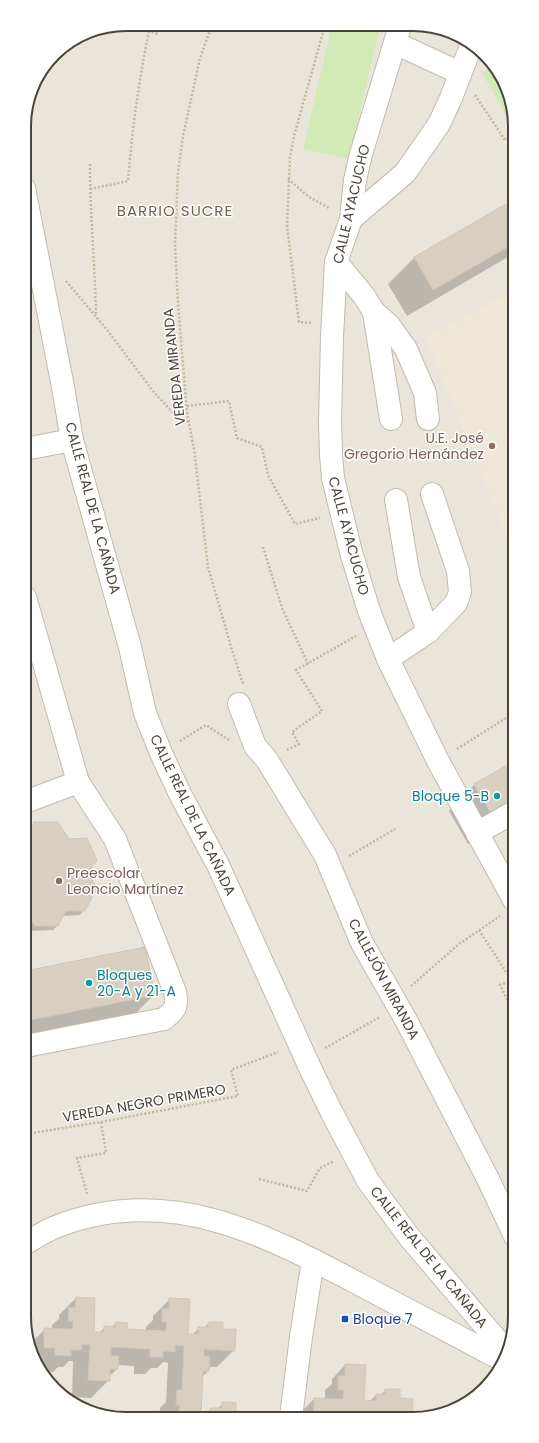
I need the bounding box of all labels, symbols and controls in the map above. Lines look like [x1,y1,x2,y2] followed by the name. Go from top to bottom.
[328,142,374,266] street label: CALLE AYACUCHO
[117,200,233,221] district label: BARRIO SUCRE
[158,307,190,427] street label: VEREDA MIRANDA
[60,420,126,596] street label: CALLE REAL DE LA CAÑADA
[344,428,484,464] place label: U.E. José Gregorio Hernández
[487,441,497,451] marker: U.E. José Gregorio Hernández
[324,474,374,598] street label: CALLE AYACUCHO
[145,731,241,899] street label: CALLE REAL DE LA CAÑADA
[412,786,489,806] place label: Bloque 5-B
[492,791,502,801] marker: Bloque 5-B
[67,863,184,899] place label: Preescolar Leoncio Martínez
[54,876,64,886] marker: Preescolar Leoncio Martínez
[344,915,424,1043] street label: CALLEJÓN MIRANDA
[97,965,176,1001] place label: Bloques 20-A y 21-A
[84,978,94,988] marker: Bloques 20-A y 21-A
[61,1079,227,1127] street label: VEREDA NEGRO PRIMERO
[366,1182,492,1332] street label: CALLE REAL DE LA CAÑADA
[353,1309,413,1329] place label: Bloque 7
[340,1314,350,1324] marker: Bloque 7

